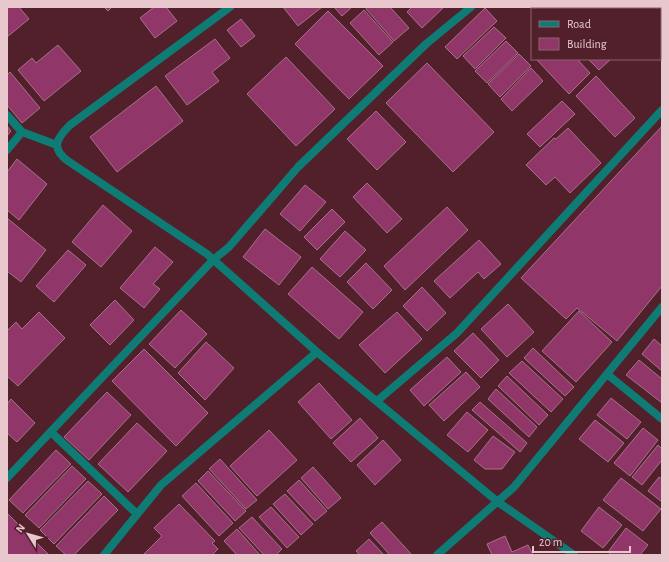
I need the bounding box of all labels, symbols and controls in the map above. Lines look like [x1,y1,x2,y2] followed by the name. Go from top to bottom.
[531,8,661,60] legend
[567,18,591,30] text: Road
[567,38,607,50] text: Building
[8,514,48,554] north arrow
[14,522,27,535] text: N
[533,528,630,554] scale bar
[539,536,562,548] text: 20 m

